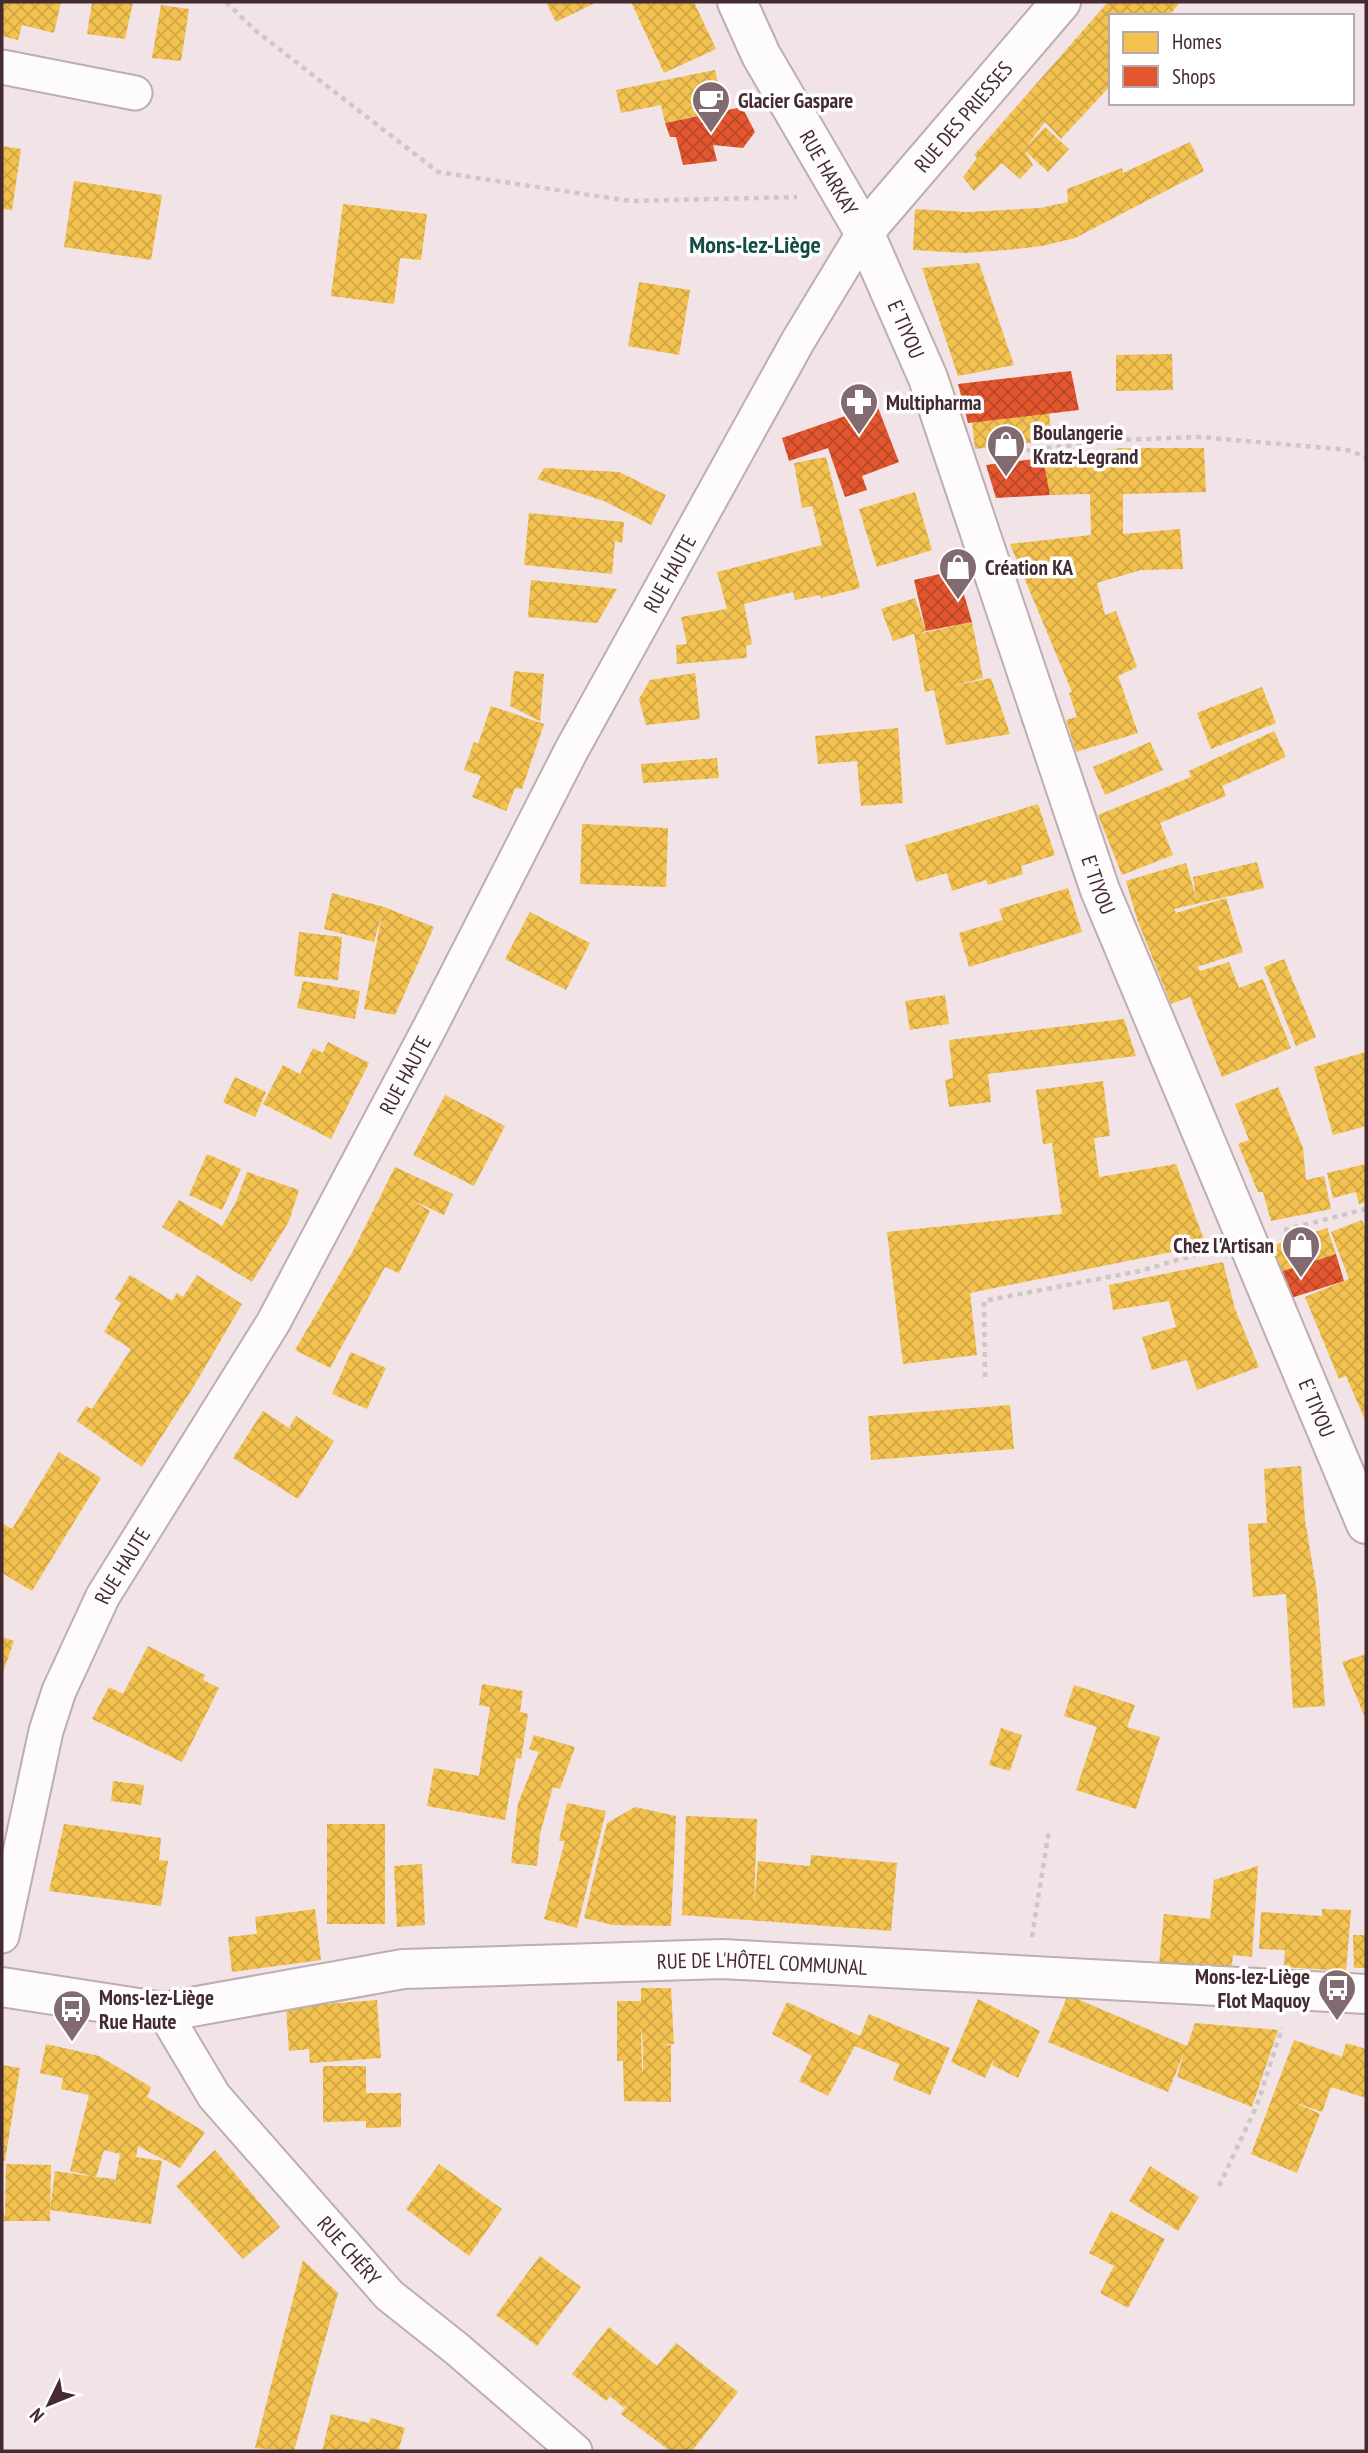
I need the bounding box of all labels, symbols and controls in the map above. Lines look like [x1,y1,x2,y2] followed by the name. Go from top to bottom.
[1109,14,1354,105] legend
[1172,28,1222,55] text: Homes
[908,56,1018,178] street label: RUE DES PRIESSES
[1172,63,1216,90] text: Shops
[690,79,732,134] cafe icon: Glacier Gaspare
[738,87,853,114] place label: Glacier Gaspare
[794,125,865,220] street label: RUE HARKAY
[689,229,821,260] district label: Mons-lez-Liège
[882,296,931,362] street label: E' TIYOU
[838,381,880,436] pharmacy icon: Multipharma
[886,389,982,416] place label: Multipharma
[1033,419,1138,470] place label: Boulangerie Kratz-Legrand
[985,423,1027,478] shop icon: Boulangerie Kratz-Legrand
[637,530,702,617] street label: RUE HAUTE
[937,546,979,601] shop icon: Création KA
[985,554,1074,581] place label: Création KA
[1076,852,1122,918] street label: E' TIYOU
[373,1031,437,1119] street label: RUE HAUTE
[1280,1224,1322,1279] shop icon: Chez l'Artisan
[1173,1232,1274,1259] place label: Chez l'Artisan
[1293,1374,1341,1441] street label: E' TIYOU
[88,1523,156,1608] street label: RUE HAUTE
[656,1945,868,1980] street label: RUE DE L'HÔTEL COMMUNAL
[1195,1963,1311,2014] place label: Mons-lez-Liège Flot Maquoy
[1316,1967,1358,2022] bus stop icon: Mons-lez-Liège Flot Maquoy
[99,1984,214,2035] place label: Mons-lez-Liège Rue Haute
[51,1988,93,2043] bus stop icon: Mons-lez-Liège Rue Haute
[312,2210,387,2291] street label: RUE CHÉRY
[14,2369,84,2439] north arrow
[24,2404,49,2428] text: N

